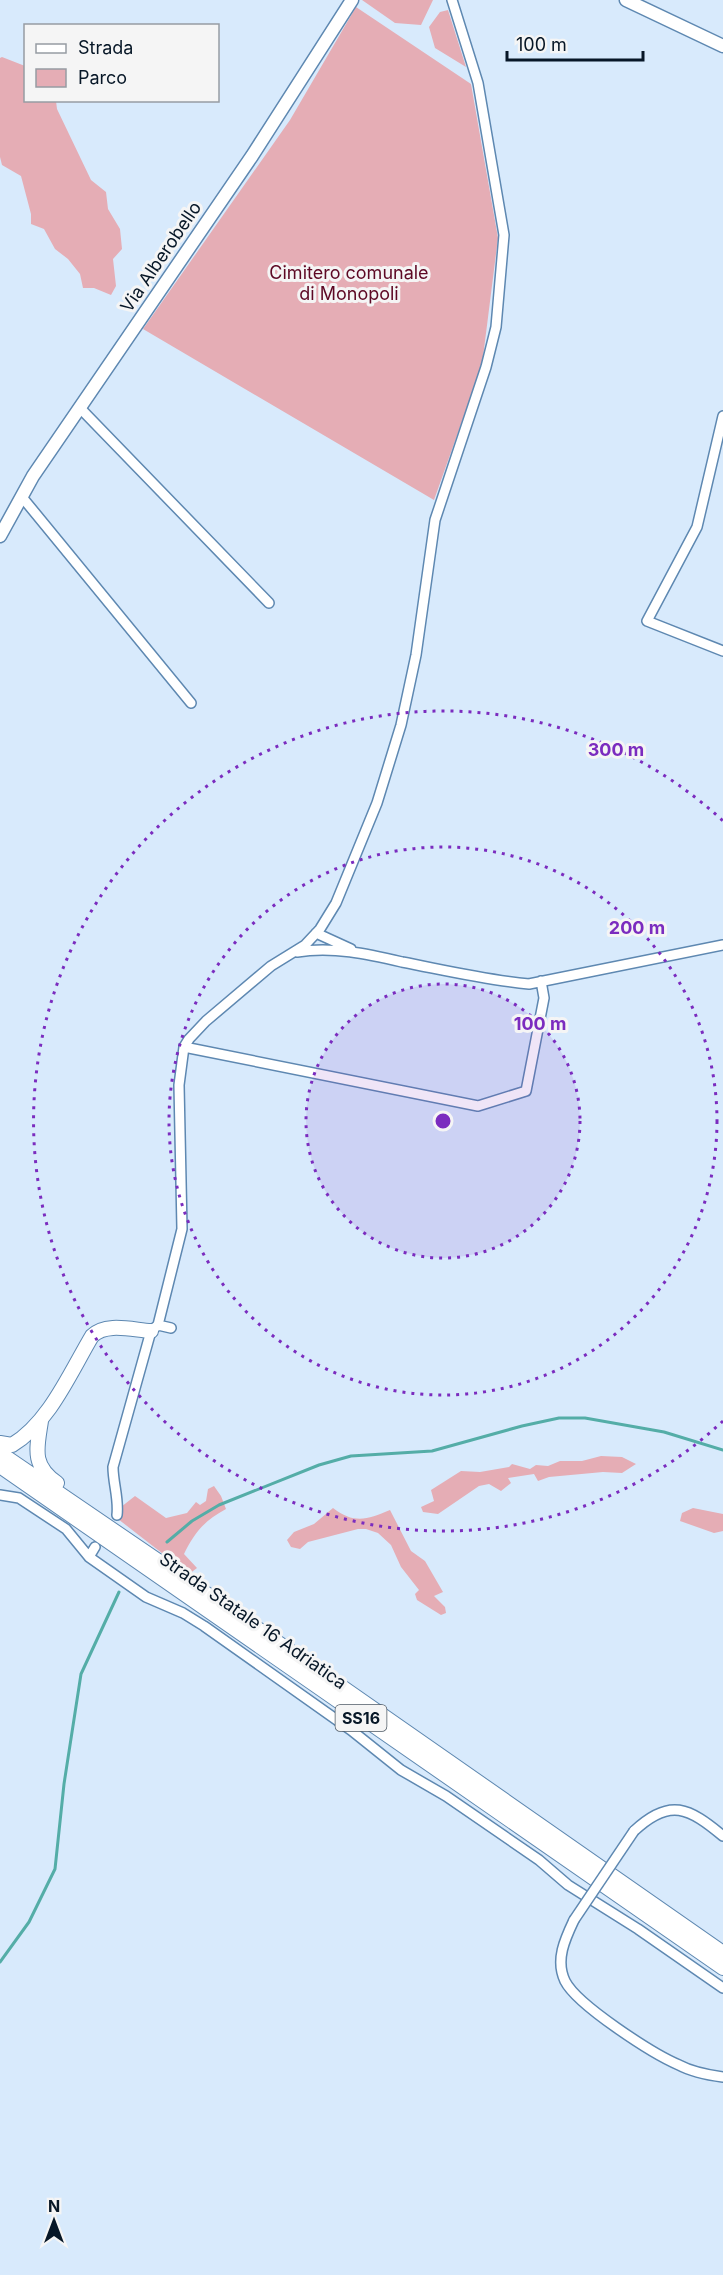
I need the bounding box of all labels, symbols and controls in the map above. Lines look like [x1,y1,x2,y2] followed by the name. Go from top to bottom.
[24,24,219,102] legend
[507,24,644,62] scale bar
[516,34,567,55] text: 100 m
[78,37,133,58] text: Strada
[78,67,127,88] text: Parco
[116,198,205,316] street label: Via Alberobello
[269,262,429,304] park label: Cimitero comunale di Monopoli
[588,739,644,760] text: 300 m
[609,917,665,938] text: 200 m
[514,1013,566,1034] text: 100 m
[433,1111,453,1131] centre of rings
[156,1548,351,1693] street label: Strada Statale 16 Adriatica
[336,1705,386,1731] road number: SS16
[24,2191,84,2251] north arrow
[48,2196,60,2216] text: N

